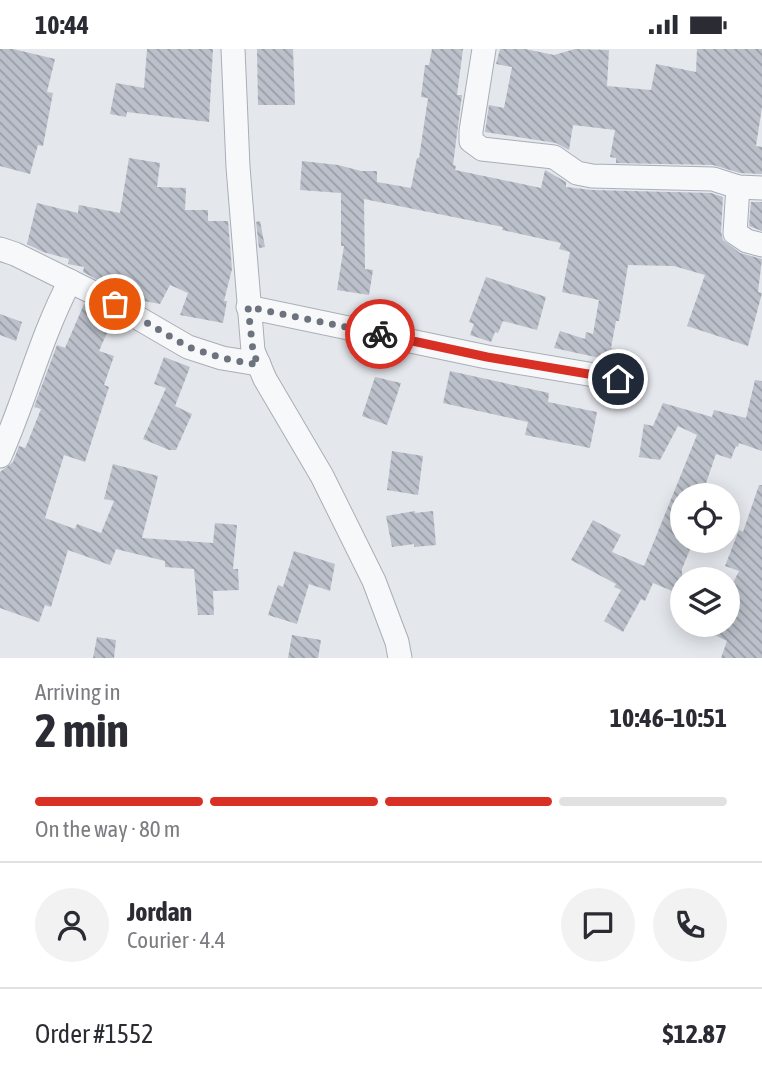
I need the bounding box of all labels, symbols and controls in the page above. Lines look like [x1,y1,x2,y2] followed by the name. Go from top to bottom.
[35,10,89,40] text: 10:44
[85,274,145,334] pin
[96,285,134,323] icon: bag
[345,299,415,369] courier
[361,315,399,353] icon: bike
[588,349,648,409] pin
[599,360,637,398] icon: home
[670,483,740,637] map controls
[670,483,740,553] button: locate
[670,567,740,637] button: layers
[35,679,121,705] text: Arriving in
[610,703,727,733] text: 10:46–10:51
[35,704,129,757] text: 2 min
[35,816,180,842] text: On the way · 80 m
[35,888,109,962] button: person
[561,888,635,962] button: chat
[653,888,727,962] button: phone
[127,897,192,927] text: Jordan
[127,927,226,953] text: Courier · 4.4
[35,1019,154,1049] text: Order #1552
[663,1019,727,1049] text: $12.87

